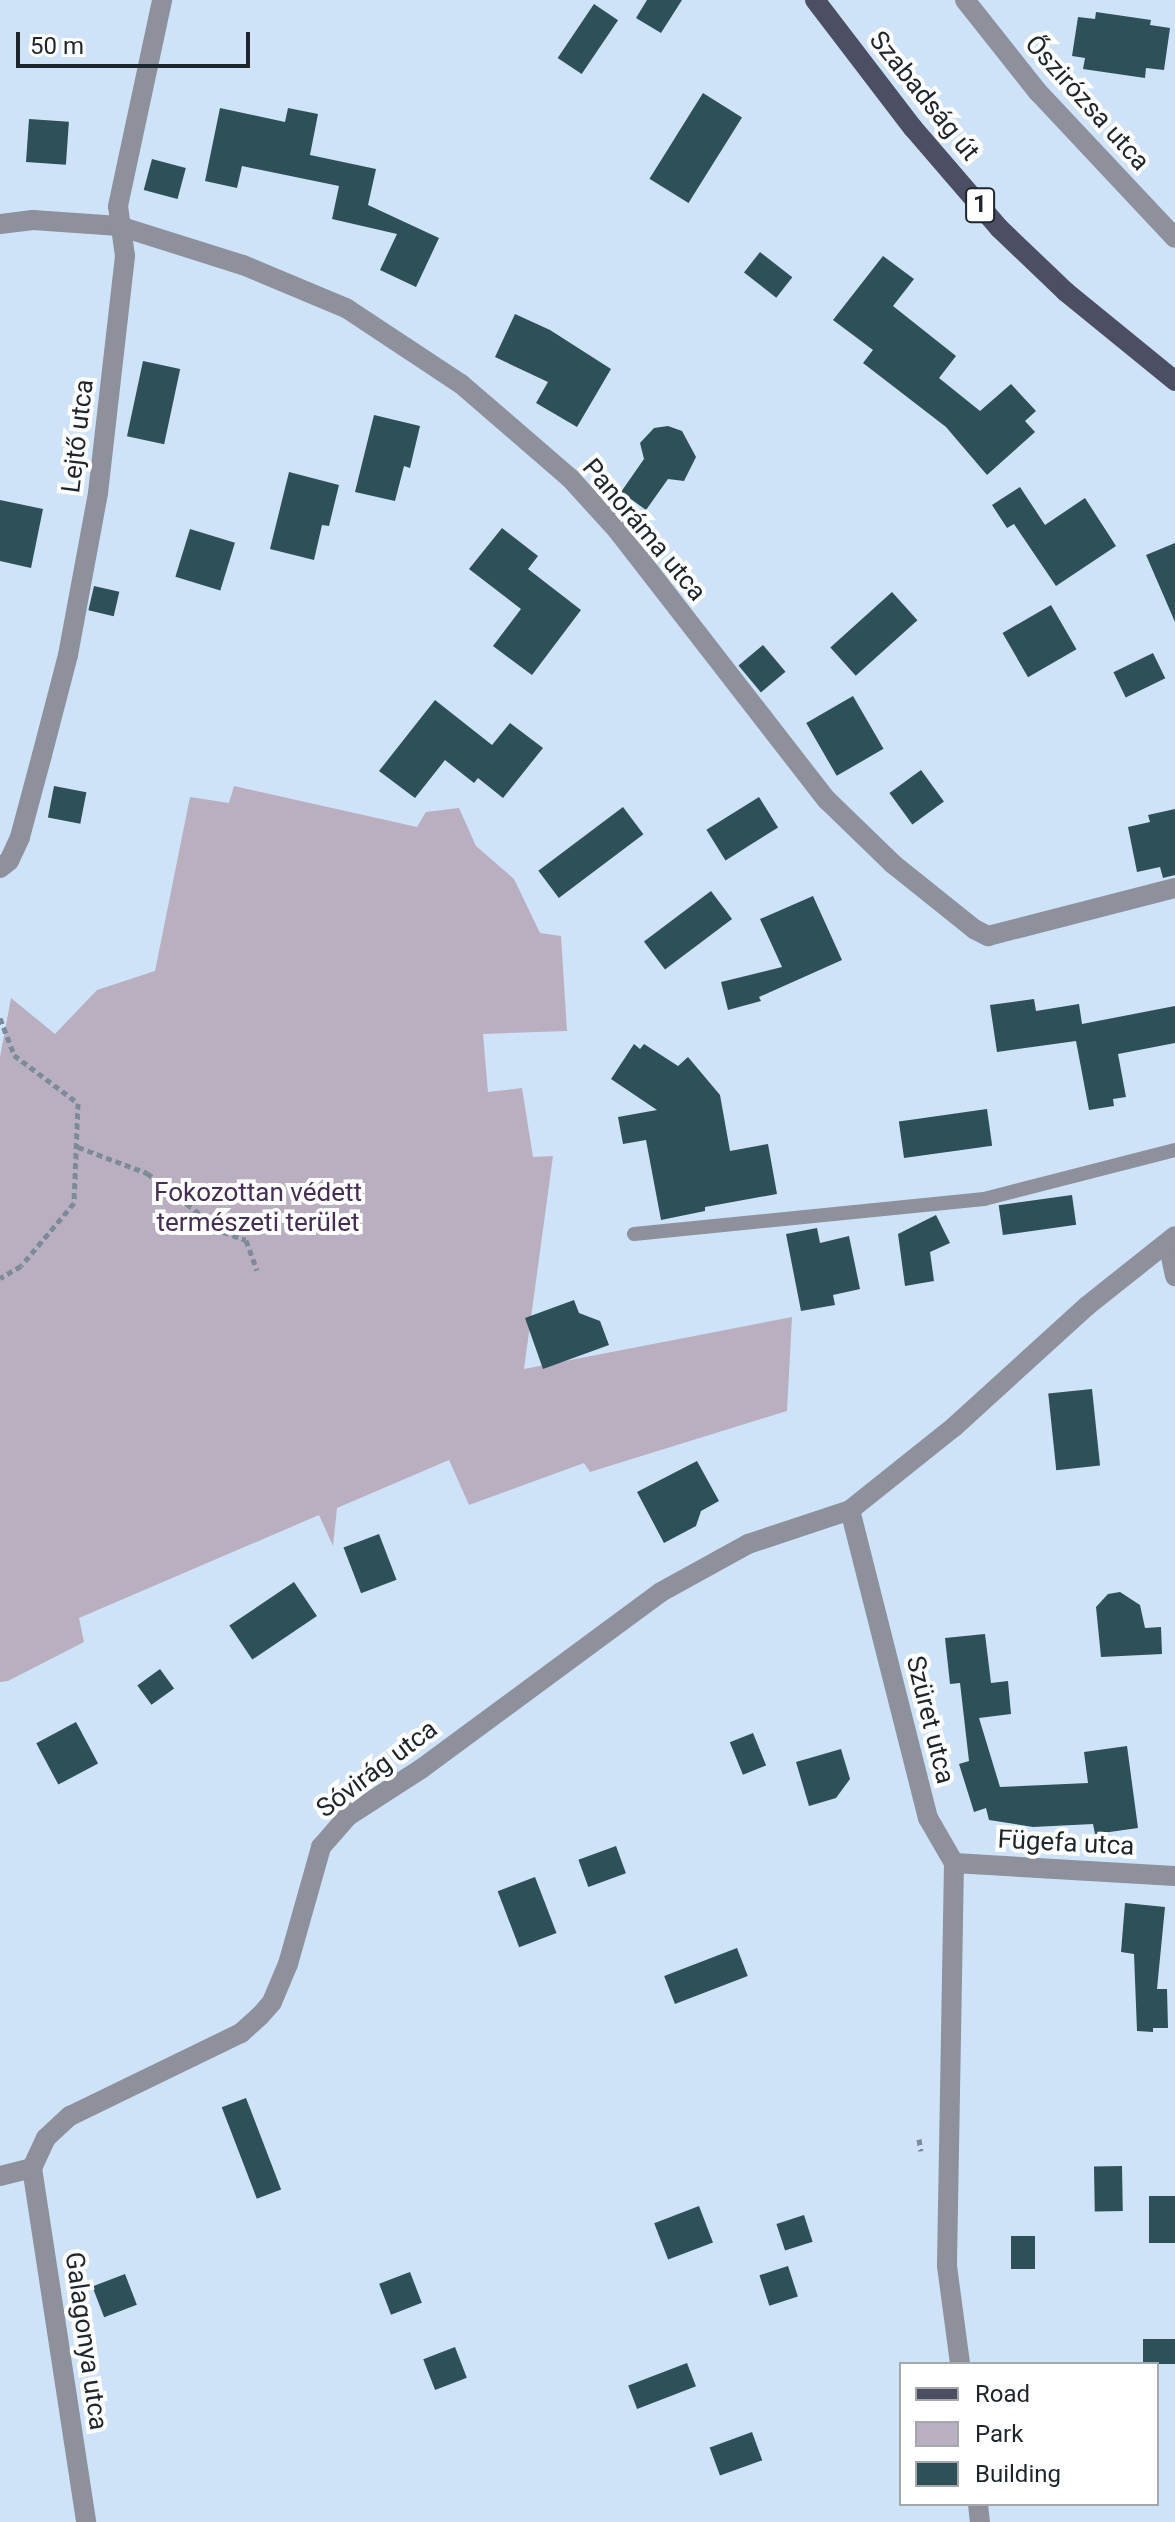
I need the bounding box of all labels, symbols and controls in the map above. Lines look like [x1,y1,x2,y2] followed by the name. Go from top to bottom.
[20,16,254,66] scale bar
[862,25,986,167] street label: Szabadság út
[1018,29,1156,177] street label: Őszirózsa utca
[30,32,84,60] text: 50 m
[964,185,996,225] road number: 1
[56,377,100,495] street label: Lejtő utca
[575,453,713,607] street label: Panoráma utca
[154,1177,362,1238] park label: Fokozottan védett természeti terület
[899,1653,961,1787] street label: Szüret utca
[310,1713,444,1825] street label: Sóvirág utca
[997,1824,1135,1862] street label: Fügefa utca
[58,2250,114,2432] street label: Galagonya utca
[899,2362,1159,2506] legend
[975,2380,1030,2408] text: Road
[975,2420,1023,2448] text: Park
[975,2460,1061,2488] text: Building

